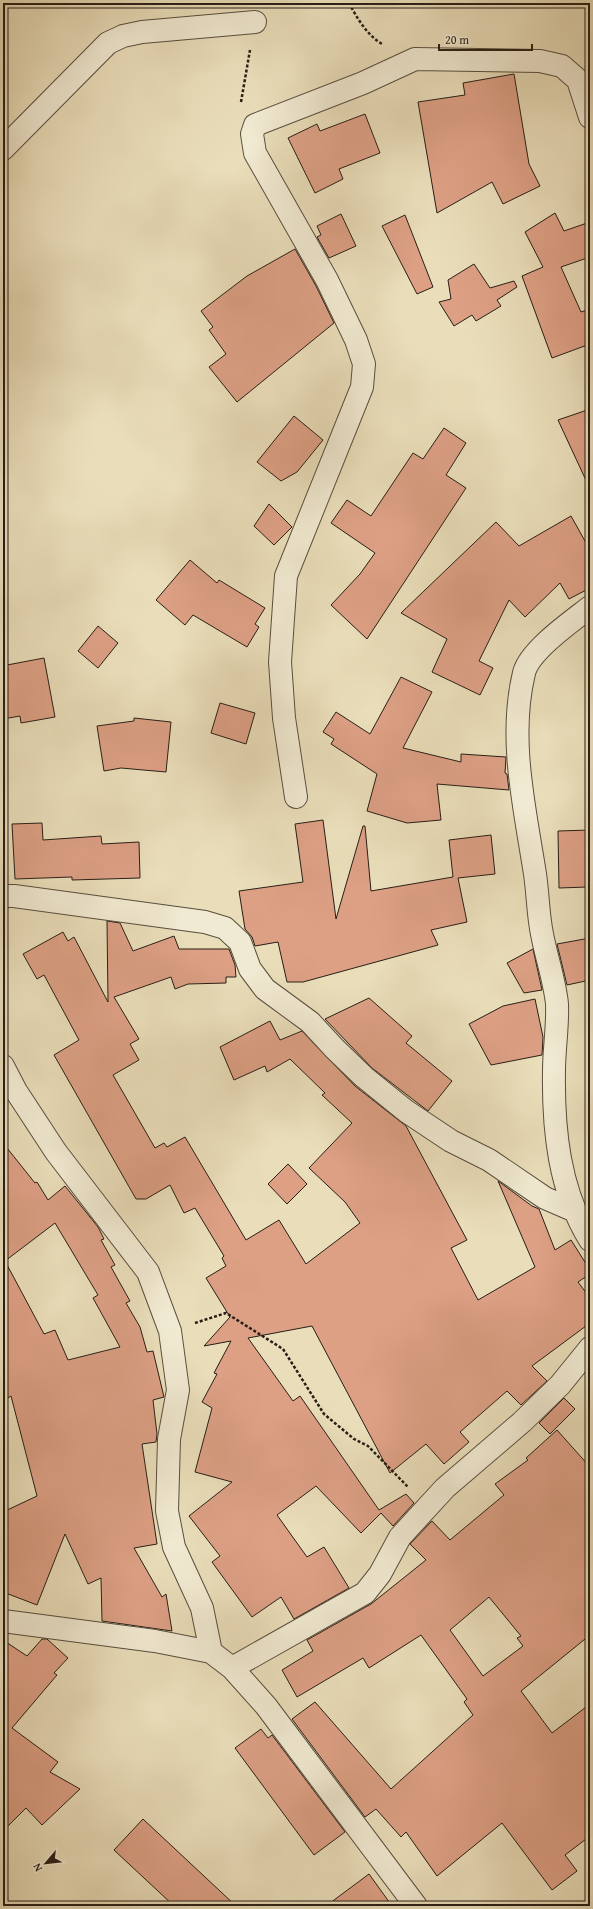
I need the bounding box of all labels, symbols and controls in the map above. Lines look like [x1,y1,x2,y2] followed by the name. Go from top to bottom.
[439,26,532,52] scale bar
[445,31,469,48] text: 20 m
[26,1843,66,1883] north arrow
[28,1860,46,1875] text: N

